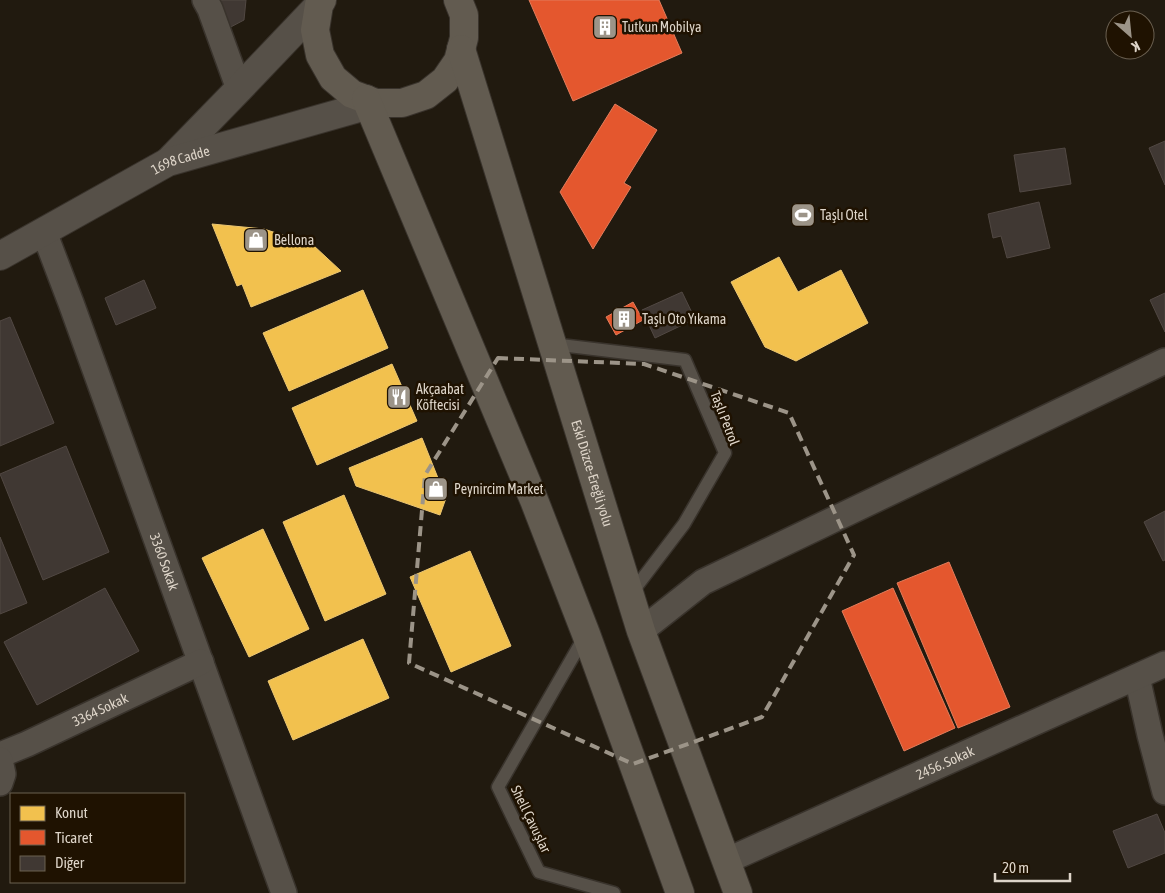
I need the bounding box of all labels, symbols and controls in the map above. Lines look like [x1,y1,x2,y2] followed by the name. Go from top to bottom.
[1105,10,1155,60] north arrow
[592,14,618,40] building icon: Tutkun Mobilya
[622,19,701,35] place label: Tutkun Mobilya
[1129,38,1143,55] text: K
[148,143,211,178] street label: 1698 Cadde
[790,202,816,228] sports icon: Taşlı Otel
[820,207,868,223] place label: Taşlı Otel
[243,227,269,253] shop icon: Bellona
[274,232,314,248] place label: Bellona
[611,306,637,332] building icon: Taşlı Oto Yıkama
[642,311,726,327] place label: Taşlı Oto Yıkama
[416,381,464,413] place label: Akçaabat Köftecisi
[386,384,412,410] restaurant icon: Akçaabat Köftecisi
[707,389,743,448] street label: Taşlı Petrol
[568,418,616,528] street label: Eski Düzce-Ereğli yolu
[423,476,449,502] shop icon: Peynircim Market
[454,481,544,497] place label: Peynircim Market
[147,531,182,592] street label: 3360 Sokak
[70,690,131,729] street label: 3364 Sokak
[913,743,977,783] street label: 2456. Sokak
[508,783,555,856] street label: Shell Çavuşlar
[10,793,185,883] legend
[55,804,88,821] text: Konut
[55,829,93,846] text: Ticaret
[995,850,1070,882] scale bar
[55,854,85,871] text: Diğer
[1002,859,1029,876] text: 20 m

